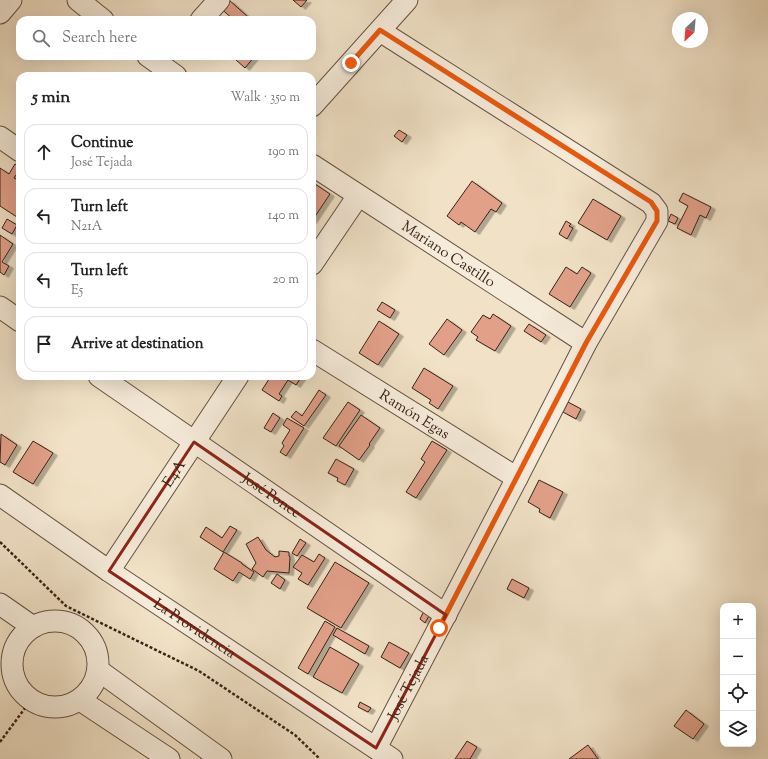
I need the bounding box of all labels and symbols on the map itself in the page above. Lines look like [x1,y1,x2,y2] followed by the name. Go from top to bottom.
[672,12,708,48] north arrow
[342,54,360,72] route end
[397,217,499,293] street label: Mariano Castillo
[375,385,453,445] street label: Ramón Egas
[158,456,192,492] street label: E4A
[237,468,305,524] street label: José Ponce
[149,594,239,664] street label: La Providencia
[430,619,448,637] route start
[383,651,435,725] street label: José Tejada

